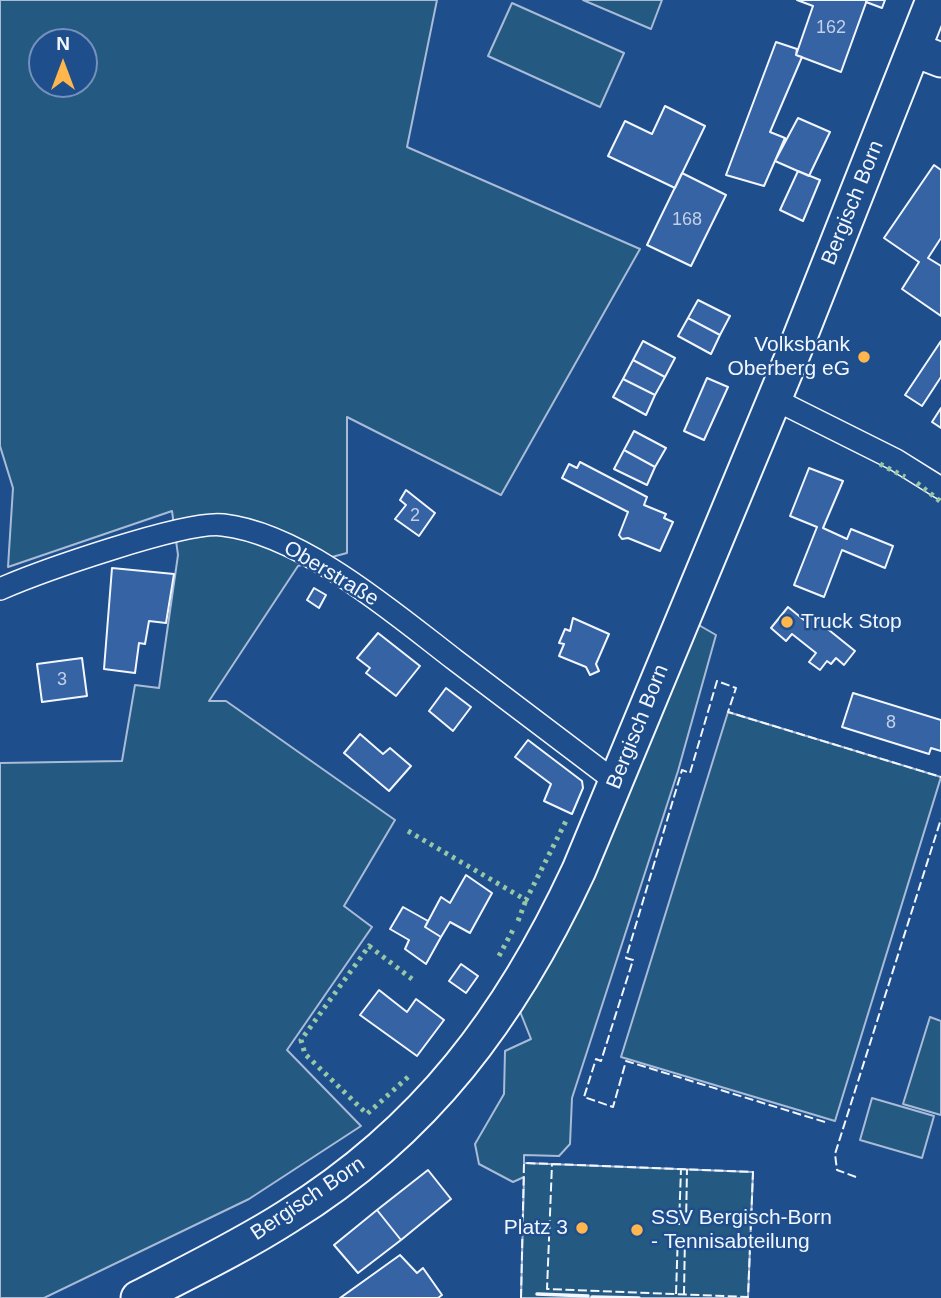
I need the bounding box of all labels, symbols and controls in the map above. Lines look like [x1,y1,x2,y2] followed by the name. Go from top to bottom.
[816,17,846,39] house number: 162
[28,28,98,98] north arrow
[56,33,70,54] text: N
[817,137,889,269] street label: Bergisch Born
[672,209,702,231] house number: 168
[727,332,850,382] place label: Volksbank Oberberg eG
[856,349,872,365] marker: Volksbank Oberberg eG
[410,505,420,527] house number: 2
[279,536,383,612] street label: Oberstraße
[801,609,902,635] place label: Truck Stop
[779,614,795,630] marker: Truck Stop
[602,661,674,793] street label: Bergisch Born
[57,669,67,691] house number: 3
[886,712,896,734] house number: 8
[246,1152,370,1246] street label: Bergisch Born
[651,1205,832,1255] place label: SSV Bergisch-Born - Tennisabteilung
[504,1215,568,1241] place label: Platz 3
[574,1220,590,1236] marker: Platz 3
[629,1222,645,1238] marker: SSV Bergisch-Born - Tennisabteilung

